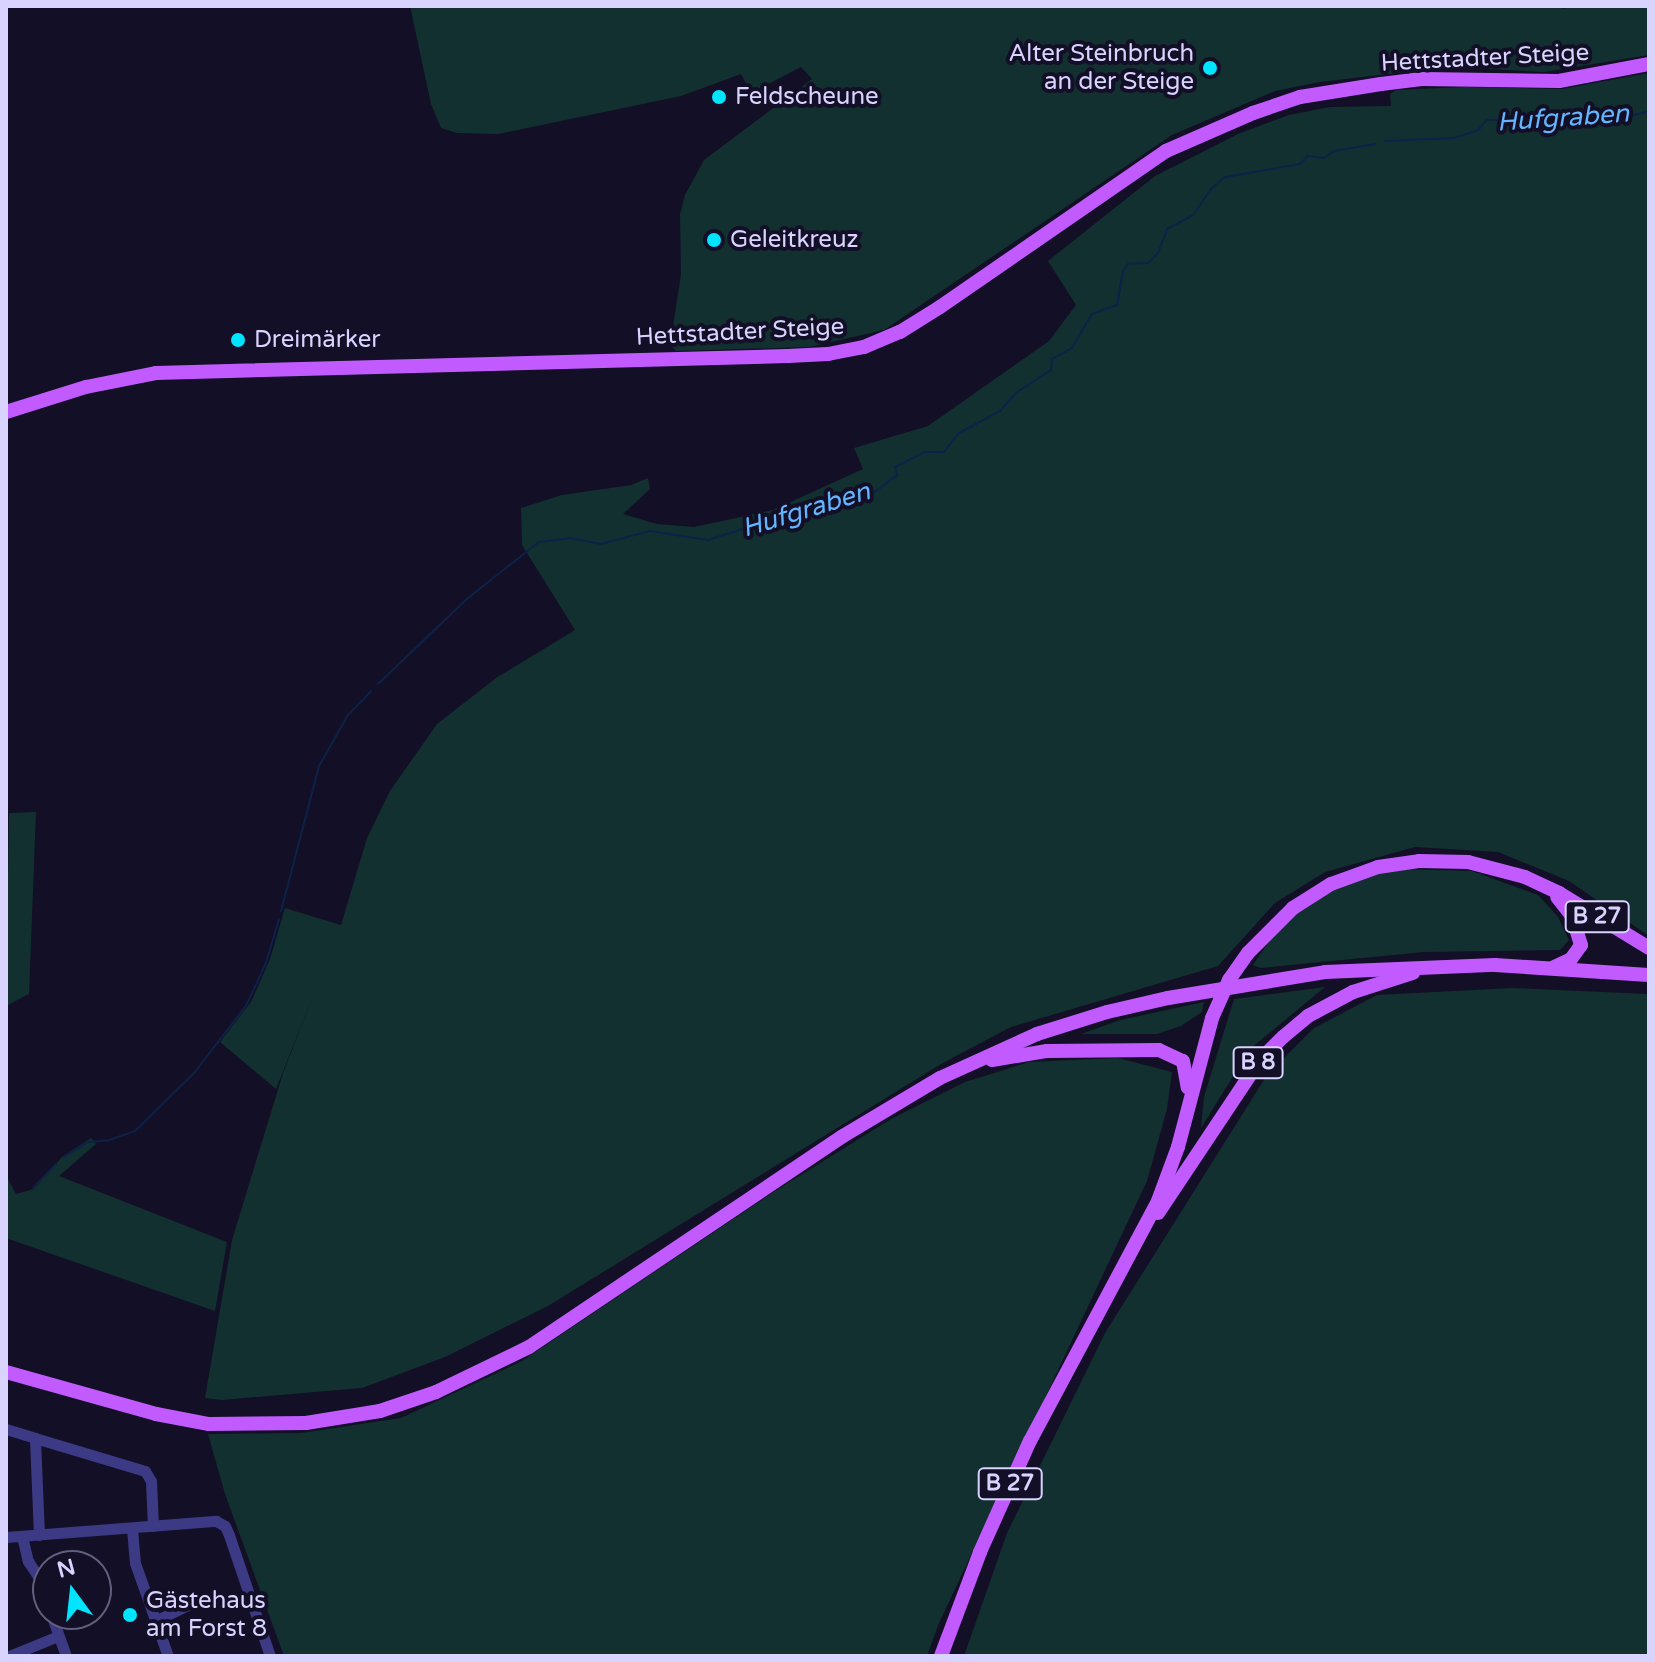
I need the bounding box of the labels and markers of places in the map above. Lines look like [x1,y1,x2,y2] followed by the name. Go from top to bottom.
[1008,40,1194,96] place label: Alter Steinbruch an der Steige
[1201,59,1219,77] marker: Alter Steinbruch an der Steige
[735,83,879,111] place label: Feldscheune
[710,88,728,106] marker: Feldscheune
[730,226,859,254] place label: Geleitkreuz
[705,231,723,249] marker: Geleitkreuz
[254,326,381,354] place label: Dreimärker
[229,331,247,349] marker: Dreimärker
[146,1587,267,1643] place label: Gästehaus am Forst 8
[121,1606,139,1624] marker: Gästehaus am Forst 8

